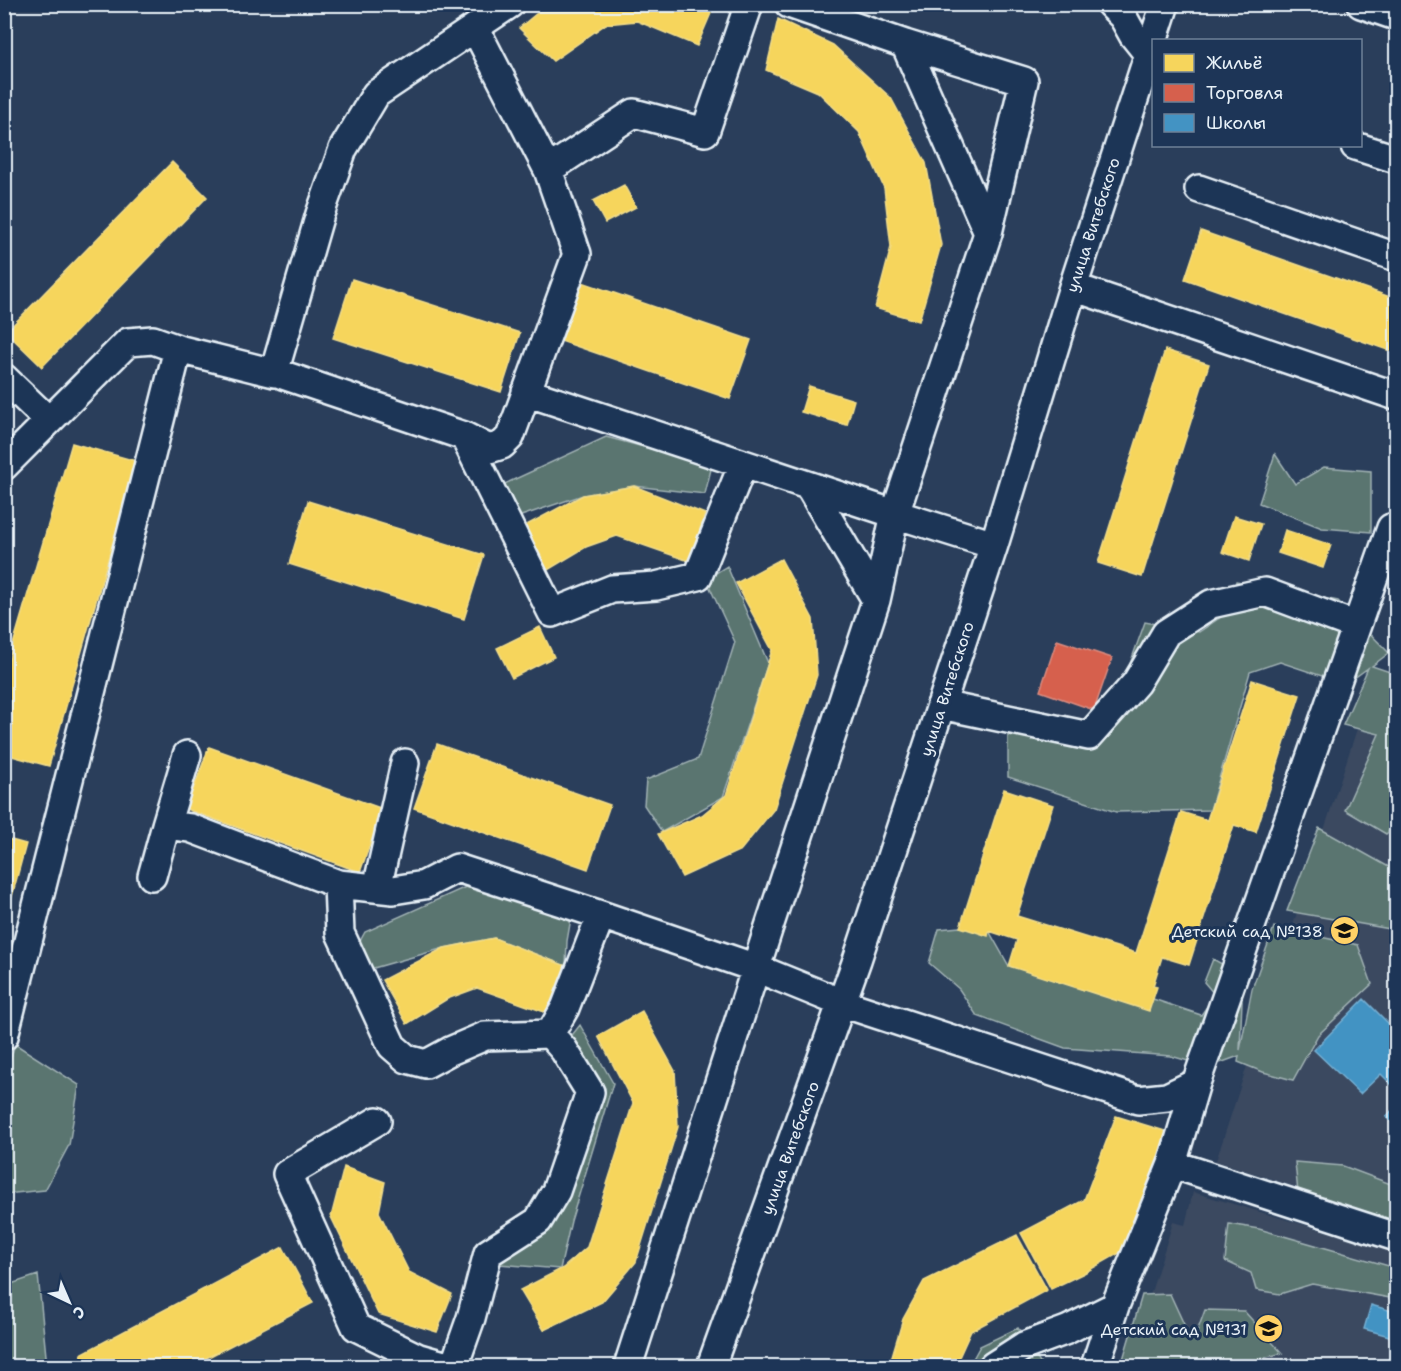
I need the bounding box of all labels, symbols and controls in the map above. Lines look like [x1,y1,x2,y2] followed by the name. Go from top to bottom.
[1152,39,1362,147] legend
[1206,51,1263,75] text: Жильё
[1206,81,1284,105] text: Торговля
[1206,111,1266,135] text: Школы
[1061,155,1125,295] street label: улица Витебского
[915,619,979,759] street label: улица Витебского
[1328,915,1360,947] school or university icon: Детский сад №138
[1172,921,1323,942] place label: Детский сад №138
[756,1078,824,1218] street label: улица Витебского
[39,1272,99,1332] north arrow
[68,1301,90,1324] text: С
[1252,1313,1284,1345] school or university icon: Детский сад №131
[1101,1319,1247,1340] place label: Детский сад №131

